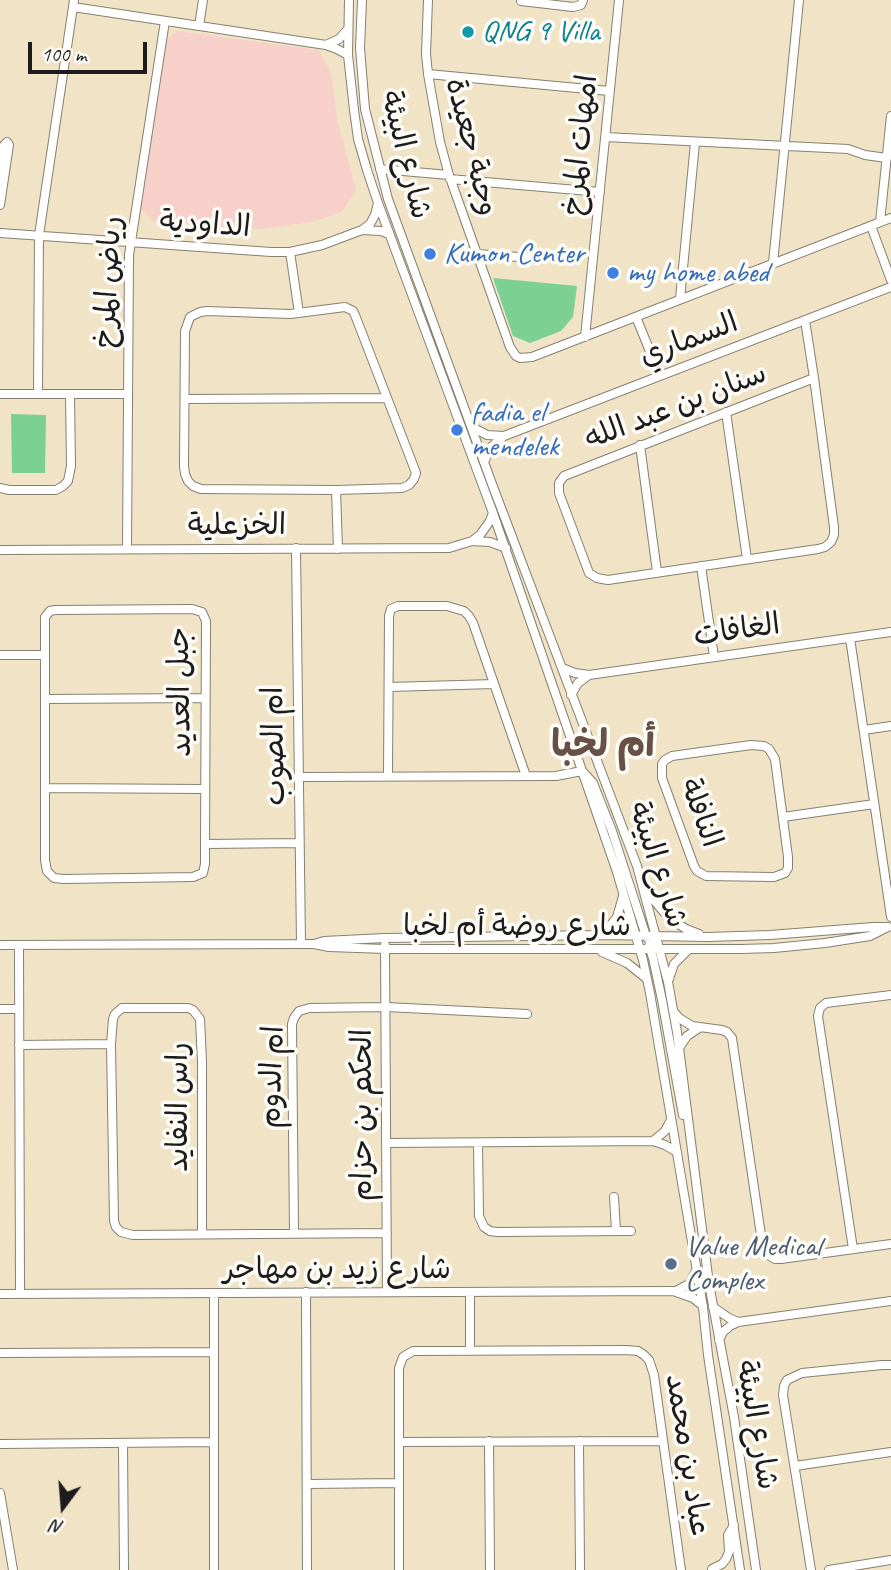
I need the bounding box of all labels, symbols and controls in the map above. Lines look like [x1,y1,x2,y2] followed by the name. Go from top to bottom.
[482,14,599,50] place label: QNG 9 Villa
[460,24,476,40] marker: QNG 9 Villa
[32,28,150,72] scale bar
[41,41,86,67] text: 100 m
[556,73,606,217] street label: امهات المرخ
[437,74,505,220] street label: وجبة جعيدة
[372,87,438,223] street label: شارع البيئة
[158,204,252,246] street label: الداودية
[88,215,130,349] street label: رياض المرخ
[444,236,584,272] place label: Kumon Center
[422,246,438,262] marker: Kumon Center
[627,255,769,291] place label: my home abed
[605,265,621,281] marker: my home abed
[635,305,743,375] street label: السماري
[580,356,772,458] street label: سنان بن عبد الله
[471,395,558,466] place label: fadia el mendelek
[449,422,465,438] marker: fadia el mendelek
[188,508,286,544] street label: الخزعلية
[692,607,782,655] street label: الغافات
[162,626,200,758] street label: جبل العديد
[256,686,294,806] street label: ام الصوب
[551,724,655,768] district label: أم لخبا
[671,774,729,852] street label: النافلة
[620,797,694,933] street label: شارع البيئة
[403,909,631,945] street label: شارع روضة أم لخبا
[253,1025,293,1129] street label: ام الدوم
[345,1029,381,1201] street label: الحكم بن حزام
[161,1042,197,1172] street label: راس النفايد
[685,1229,821,1300] place label: Value Medical Complex
[223,1252,451,1288] street label: شارع زيد بن مهاجر
[663,1256,679,1272] marker: Value Medical Complex
[727,1357,785,1493] street label: شارع البيئة
[656,1371,718,1539] street label: عباد بن محمد
[28,1472,98,1542] north arrow
[48,1514,66,1540] text: N

